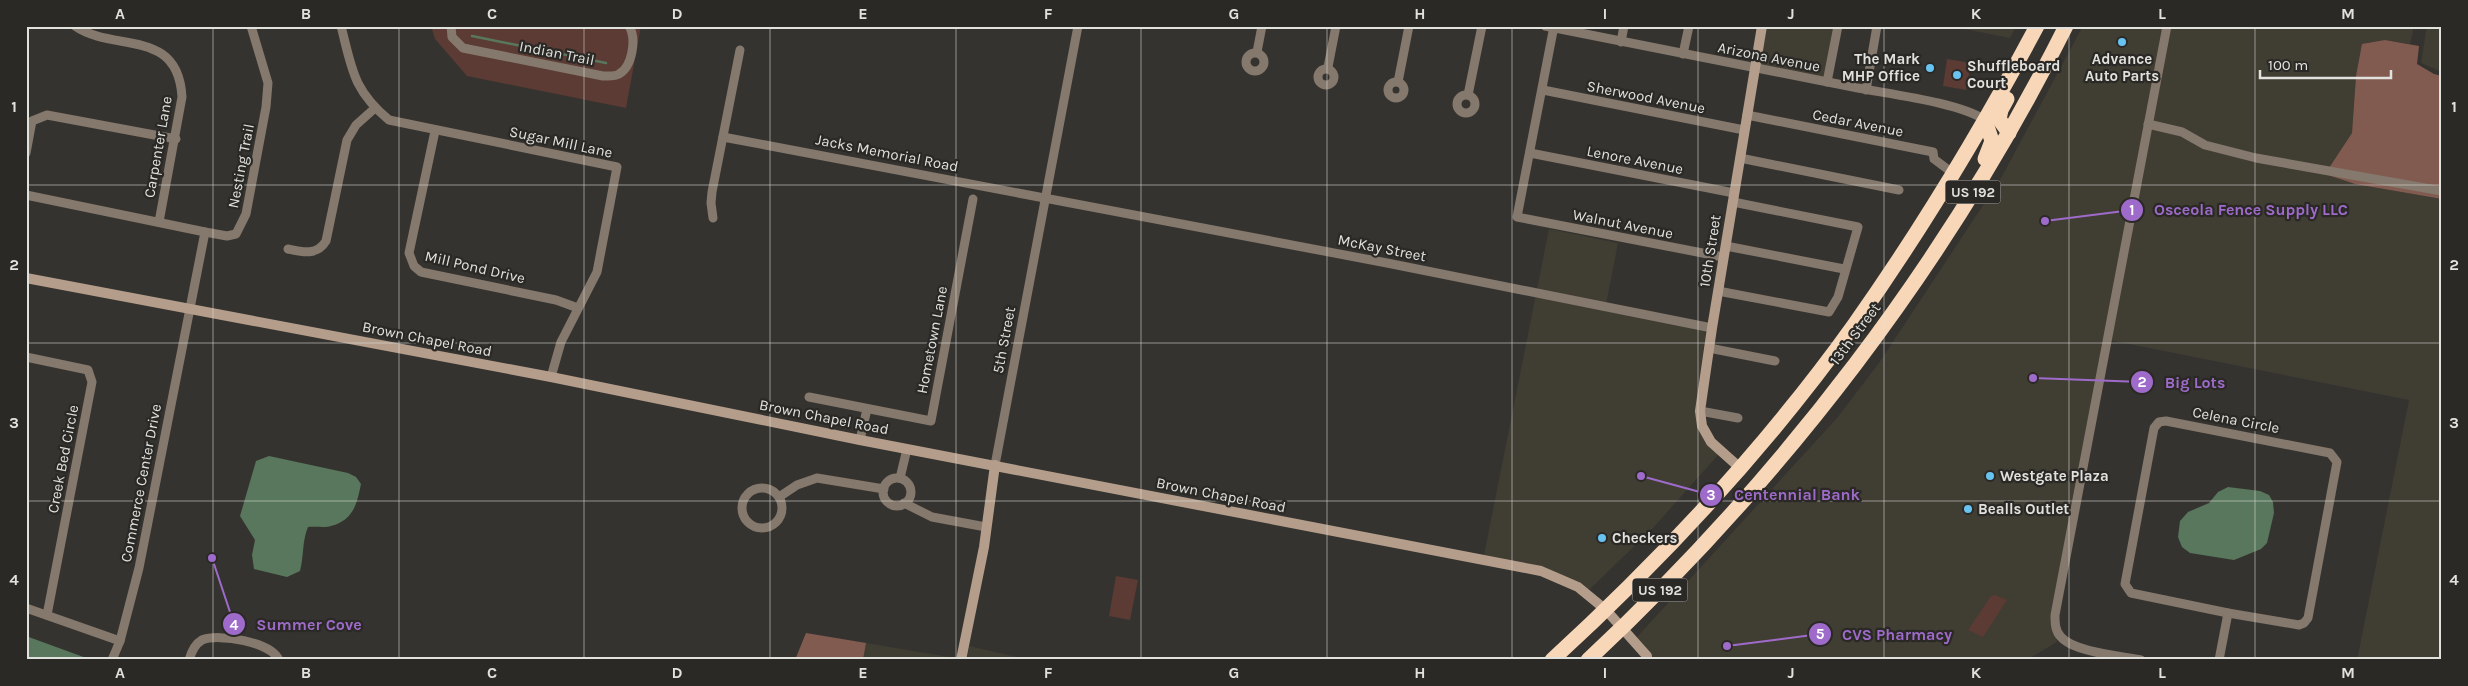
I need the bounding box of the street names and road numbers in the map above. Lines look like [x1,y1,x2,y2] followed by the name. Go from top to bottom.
[518,37,596,69] street label: Indian Trail
[1716,38,1822,76] street label: Arizona Avenue
[1585,77,1707,117] street label: Sherwood Avenue
[140,95,176,199] street label: Carpenter Lane
[1811,105,1905,141] street label: Cedar Avenue
[224,122,258,210] street label: Nesting Trail
[508,122,614,162] street label: Sugar Mill Lane
[814,130,960,176] street label: Jacks Memorial Road
[1585,142,1685,178] street label: Lenore Avenue
[1946,180,2000,203] road number: US 192
[1571,205,1675,243] street label: Walnut Avenue
[1695,213,1725,289] street label: 10th Street
[1336,231,1428,265] street label: McKay Street
[423,247,527,287] street label: Mill Pond Drive
[913,285,951,395] street label: Hometown Lane
[1826,299,1884,369] street label: 13th Street
[989,305,1019,375] street label: 5th Street
[361,318,493,360] street label: Brown Chapel Road
[758,396,890,438] street label: Brown Chapel Road
[117,402,165,564] street label: Commerce Center Drive
[44,403,82,515] street label: Creek Bed Circle
[2191,403,2281,437] street label: Celena Circle
[1155,474,1287,516] street label: Brown Chapel Road
[1632,578,1688,602] road number: US 192

